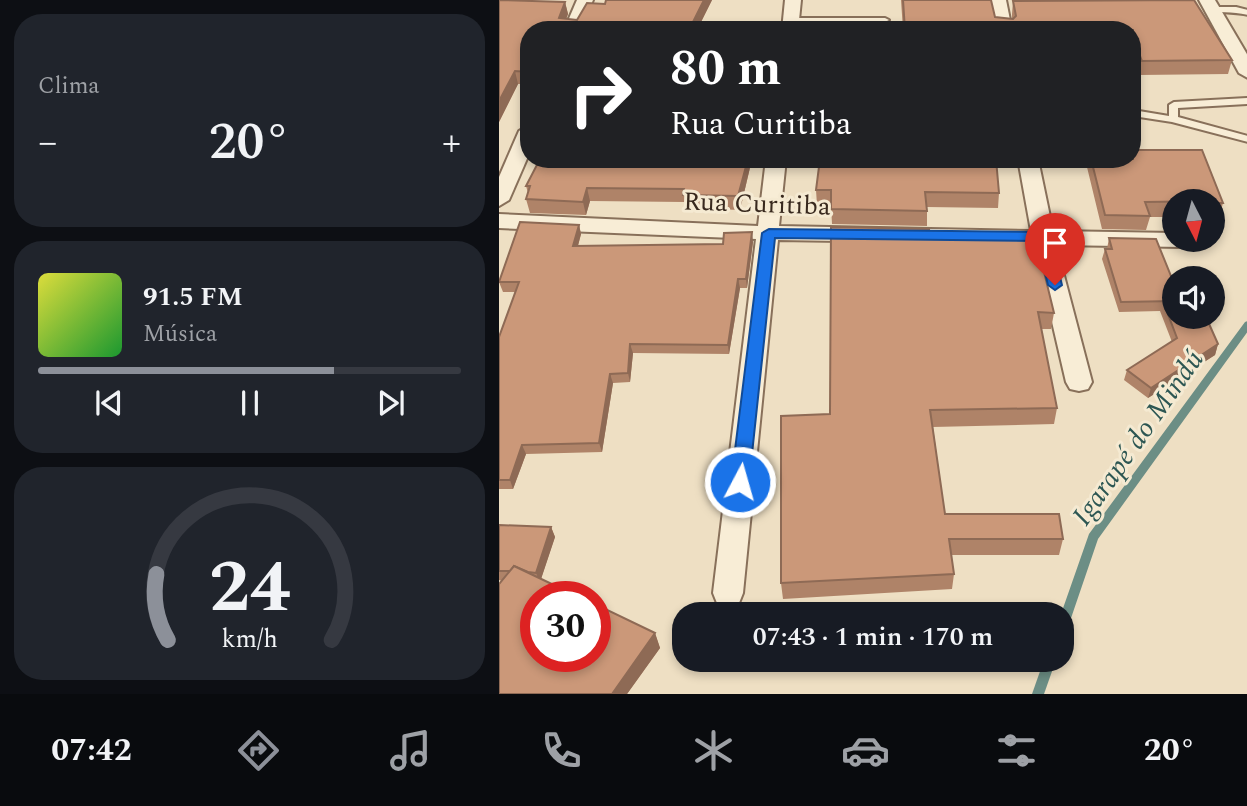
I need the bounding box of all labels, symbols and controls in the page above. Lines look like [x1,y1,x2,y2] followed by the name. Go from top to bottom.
[670,32,781,107] text: 80 m
[555,49,646,140] icon: right
[38,69,100,104] text: Clima
[670,100,852,149] text: Rua Curitiba
[209,103,290,182] text: 20°
[38,114,57,172] text: −
[442,114,461,172] text: +
[683,181,832,227] street label: Rua Curitiba
[1162,189,1225,252] north arrow
[1162,189,1225,329] map controls
[1025,213,1085,285] pin
[1036,224,1074,262] icon: arrive
[1162,266,1225,329] button: sound
[143,277,243,317] text: 91.5 FM
[143,317,217,352] text: Música
[1061,341,1215,535] water label: Igarapé do Mindú
[90,384,128,422] icon: previous
[231,384,269,422] icon: pause
[372,384,410,422] icon: next
[703,445,777,519] position arrow
[209,533,290,644] text: 24
[520,581,611,672] speed limit sign: 30
[753,617,993,657] text: 07:43 · 1 min · 170 m
[221,620,278,658] text: km/h
[51,726,132,775] text: 07:42
[234,726,283,775] icon: directions
[386,726,435,775] icon: music
[537,726,586,775] icon: phone
[689,726,738,775] icon: climate
[841,726,890,775] icon: car
[992,726,1041,775] icon: filters
[1144,726,1196,775] text: 20°

